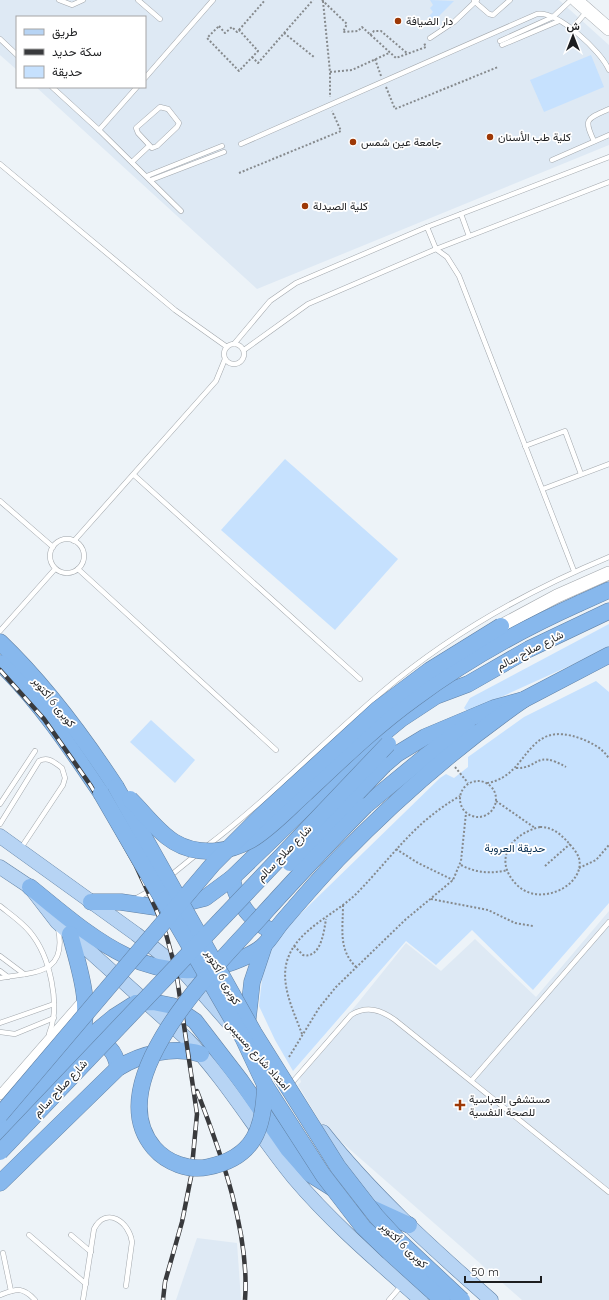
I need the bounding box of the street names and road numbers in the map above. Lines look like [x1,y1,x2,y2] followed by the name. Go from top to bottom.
[494,627,566,674] street label: شارع صلاح سالم
[29,673,79,730] street label: كوبرى 6 أكتوبر
[254,822,315,885] street label: شارع صلاح سالم
[202,946,244,1007] street label: كوبرى 6 أكتوبر
[222,1017,293,1094] street label: امتداد شارع رمسيس
[30,1056,91,1120] street label: شارع صلاح سالم
[377,1218,431,1271] street label: كوبرى 6 أكتوبر

